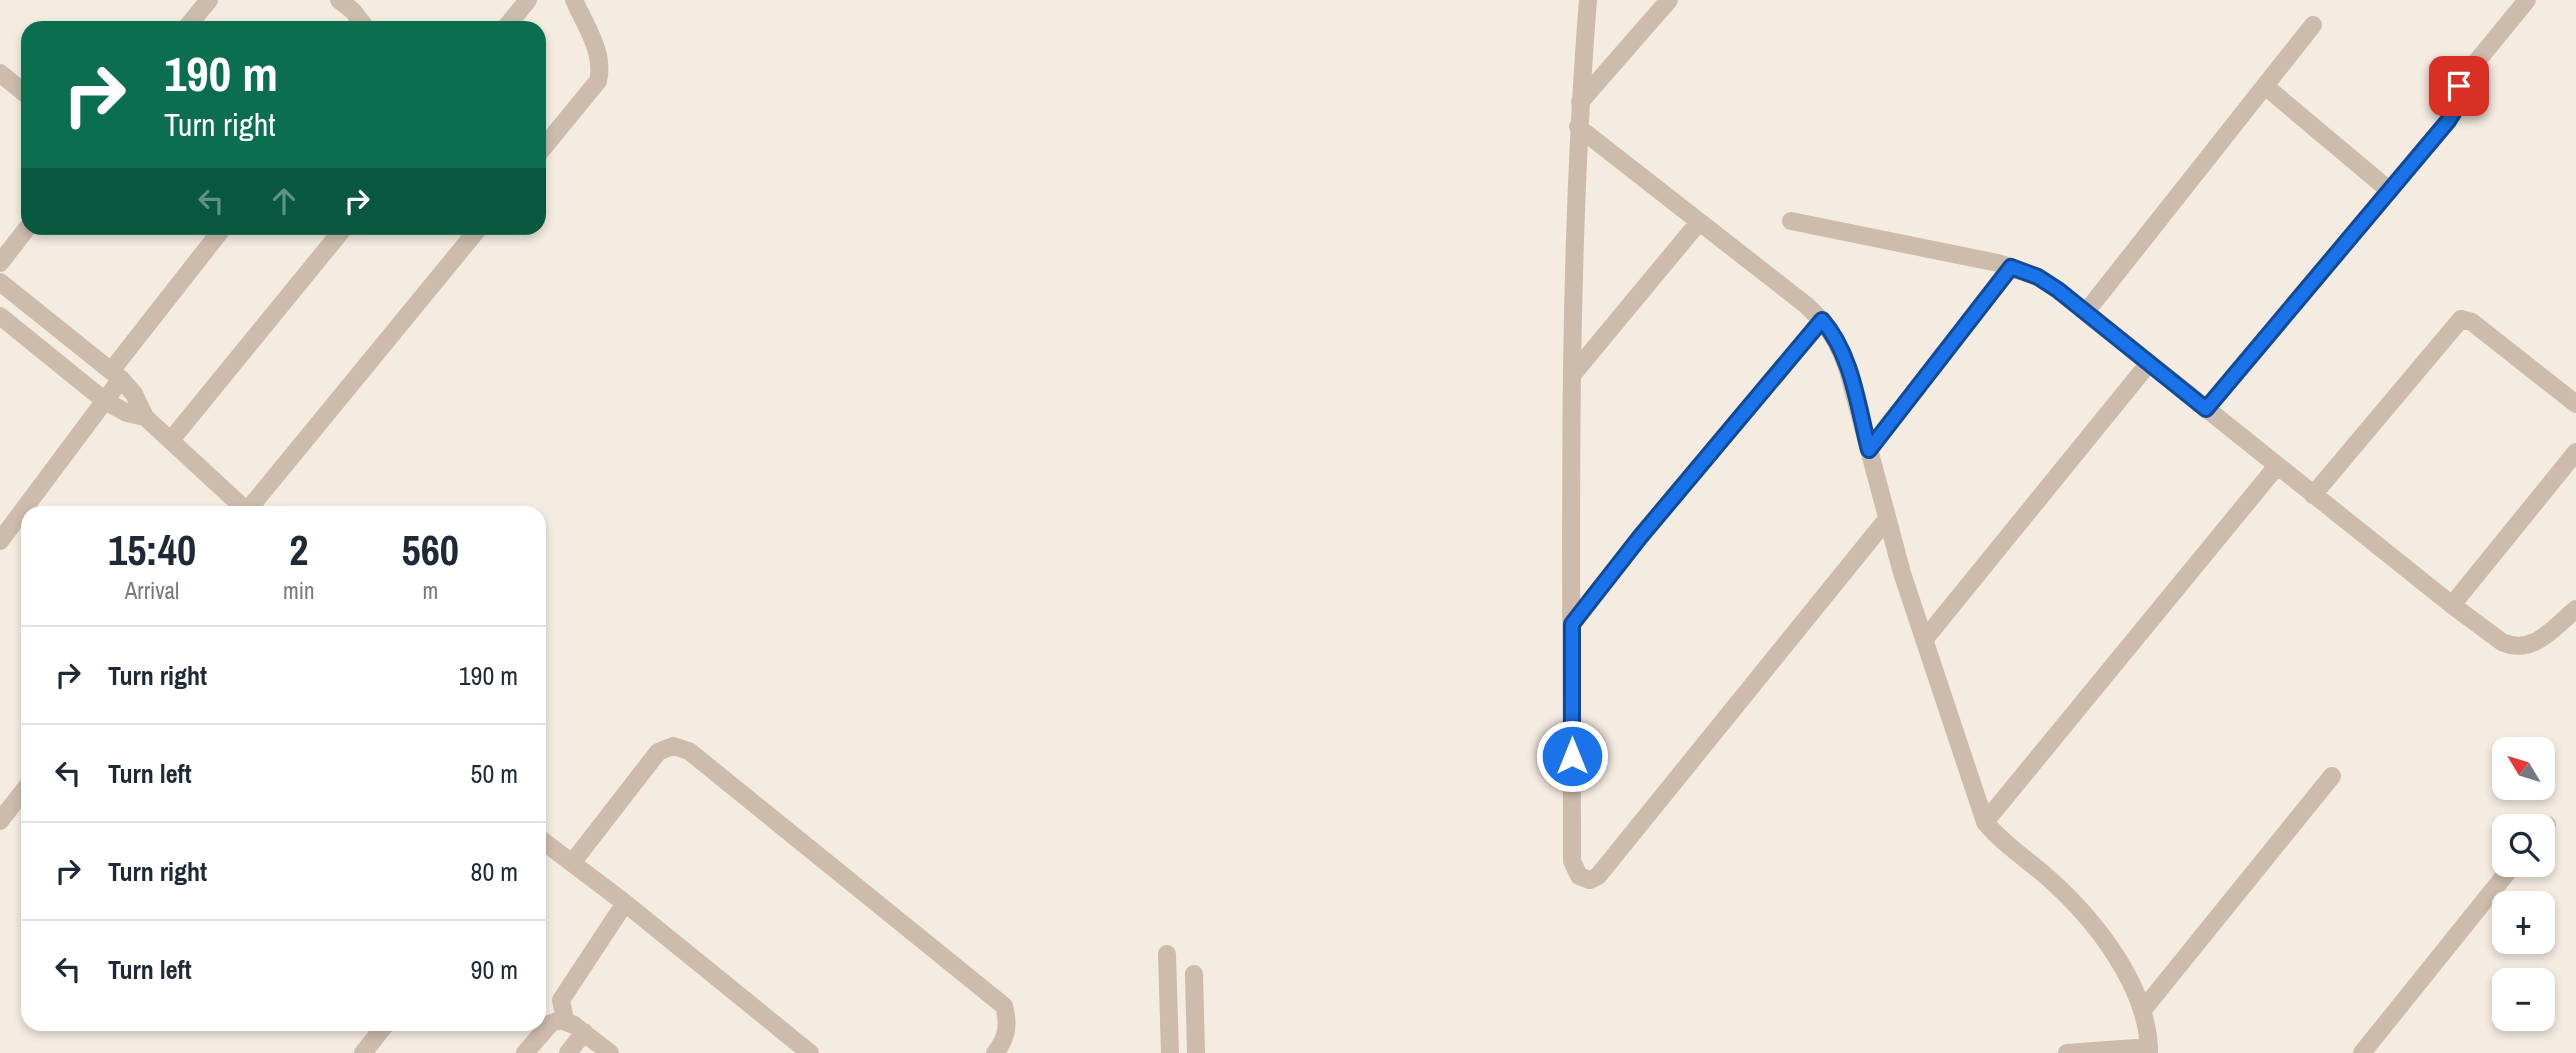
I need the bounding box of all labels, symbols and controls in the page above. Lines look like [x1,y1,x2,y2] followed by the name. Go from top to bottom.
[164,40,278,106] text: 190 m
[49,49,140,140] icon: right
[2429,56,2489,116] pin
[2440,67,2478,105] icon: arrive
[164,103,276,146] text: Turn right
[192,182,230,220] icon: left
[265,182,303,220] icon: ahead
[338,182,376,220] icon: right
[108,522,196,578] text: 15:40
[289,522,308,578] text: 2
[402,522,459,578] text: 560
[125,575,179,606] text: Arrival
[283,575,315,606] text: min
[422,575,438,606] text: m
[49,656,87,694] icon: right
[108,658,207,693] text: Turn right
[459,658,518,693] text: 190 m
[1535,719,1609,793] position arrow
[2492,737,2555,800] north arrow
[2492,737,2555,1031] map controls
[49,754,87,792] icon: left
[108,756,192,791] text: Turn left
[471,756,518,791] text: 50 m
[2492,814,2555,877] button: search
[49,852,87,890] icon: right
[108,854,207,889] text: Turn right
[471,854,518,889] text: 80 m
[2492,891,2555,954] button: +
[49,950,87,988] icon: left
[108,952,192,987] text: Turn left
[471,952,518,987] text: 90 m
[2492,968,2555,1031] button: −

